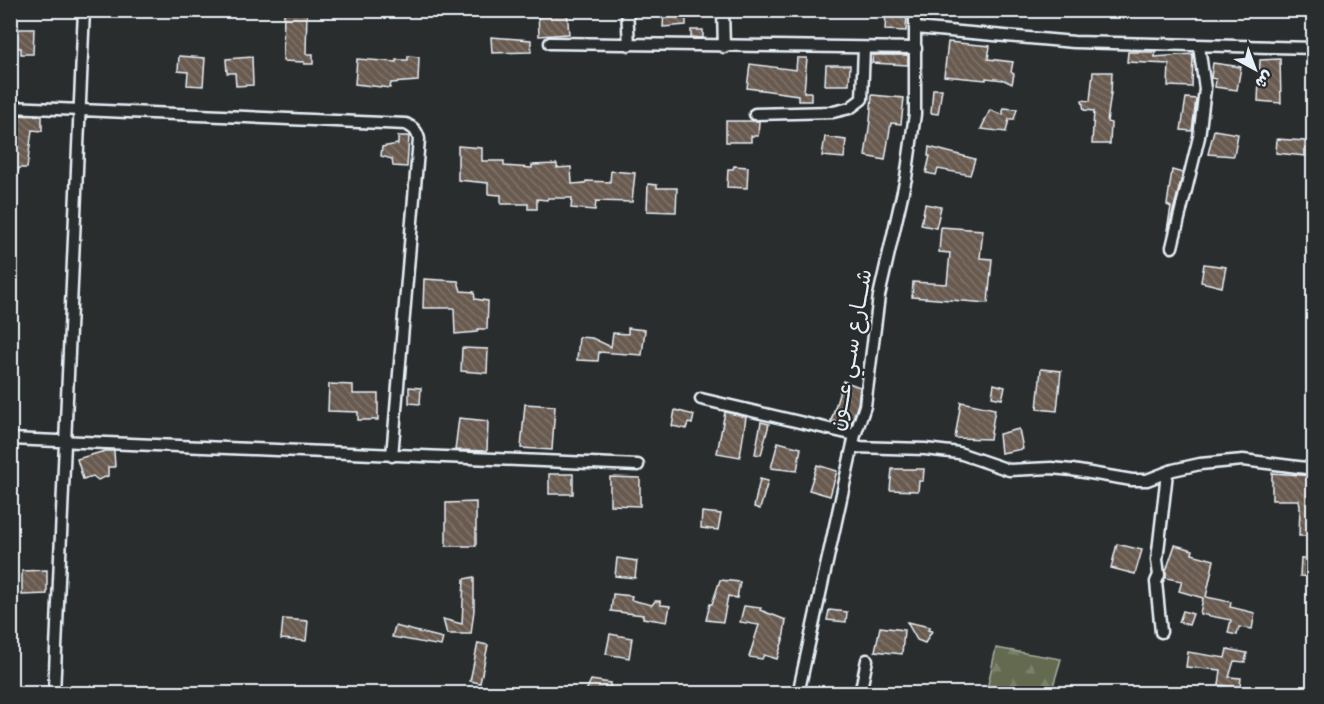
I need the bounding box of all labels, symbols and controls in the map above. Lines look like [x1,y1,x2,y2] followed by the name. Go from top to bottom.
[1225,39,1285,99] north arrow
[1251,66,1277,92] text: ش
[824,267,883,434] street label: شــــارع ســي عـــون

